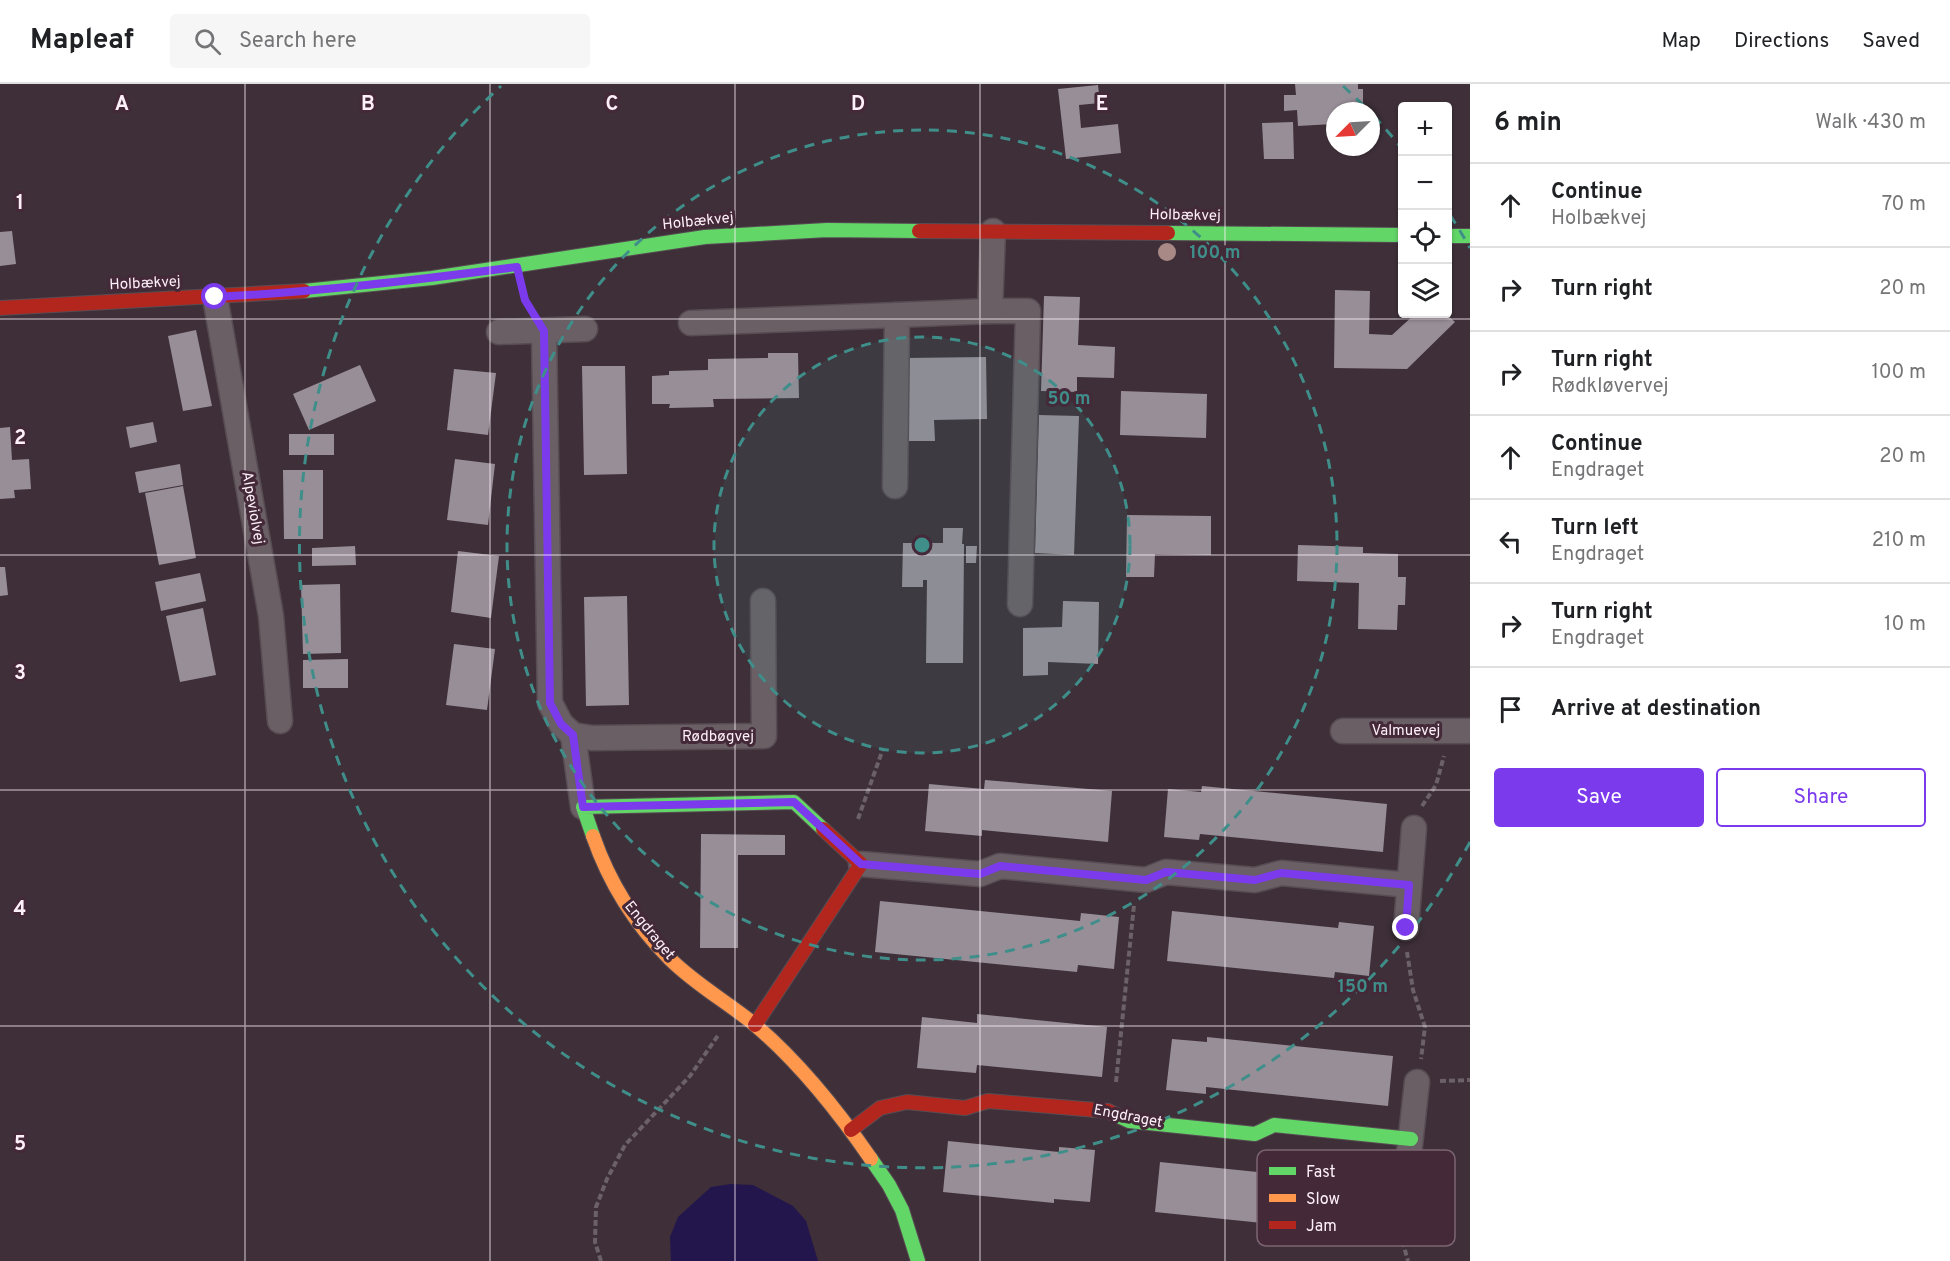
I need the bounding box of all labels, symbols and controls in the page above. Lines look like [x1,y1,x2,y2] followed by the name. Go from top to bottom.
[170,14,590,68] search box
[30,23,134,59] text: Mapleaf
[191,25,224,58] icon: search
[239,28,357,55] text: Search here
[1661,28,1701,55] text: Map
[1734,28,1829,55] text: Directions
[1862,28,1920,55] text: Saved
[115,92,129,118] text: A
[361,92,375,118] text: B
[606,92,618,118] text: C
[851,92,865,118] text: D
[1096,92,1108,118] text: E
[1326,102,1380,156] north arrow
[1398,102,1452,318] map controls
[1398,102,1452,156] button: +
[1494,107,1562,140] text: 6 min
[1815,110,1926,136] text: Walk · 430 m
[1398,156,1452,210] button: −
[1551,179,1642,206] text: Continue
[1494,189,1527,222] icon: ahead
[16,191,24,217] text: 1
[1882,192,1926,218] text: 70 m
[1149,206,1221,226] street label: Holbækvej
[1551,206,1646,232] text: Holbækvej
[661,209,735,235] street label: Holbækvej
[1398,210,1452,264] button: locate
[1189,242,1241,265] text: 100 m
[1398,264,1452,318] button: layers
[109,273,181,295] street label: Holbækvej
[1494,273,1527,306] icon: right
[1551,276,1653,303] text: Turn right
[1879,276,1926,302] text: 20 m
[201,283,227,309] route start
[1551,347,1653,374] text: Turn right
[1494,357,1527,390] icon: right
[1871,360,1926,386] text: 100 m
[1551,374,1668,400] text: Rødkløvervej
[1047,388,1091,411] text: 50 m
[14,426,26,452] text: 2
[1551,431,1642,458] text: Continue
[1494,441,1527,474] icon: ahead
[1879,444,1926,470] text: 20 m
[1551,458,1644,484] text: Engdraget
[236,470,268,546] street label: Alpeviolvej
[1551,515,1639,542] text: Turn left
[1494,525,1527,558] icon: left
[1872,528,1926,554] text: 210 m
[912,535,932,555] centre of rings
[1551,542,1644,568] text: Engdraget
[1551,599,1653,626] text: Turn right
[1494,609,1527,642] icon: right
[1884,612,1926,638] text: 10 m
[1551,626,1644,652] text: Engdraget
[14,661,26,687] text: 3
[1494,693,1527,726] icon: arrive
[1551,696,1761,723] text: Arrive at destination
[1372,722,1440,741] street label: Valmuevej
[682,728,754,747] street label: Rødbøgvej
[1494,768,1704,827] button: Save
[1716,768,1926,827] button: Share
[14,897,26,923] text: 4
[620,898,678,964] street label: Engdraget
[1392,914,1418,940] route end
[1338,976,1388,999] text: 150 m
[1092,1101,1164,1133] street label: Engdraget
[14,1132,26,1158] text: 5
[1257,1150,1455,1246] legend
[1306,1163,1336,1183] text: Fast
[1306,1190,1340,1210] text: Slow
[1306,1217,1337,1237] text: Jam

